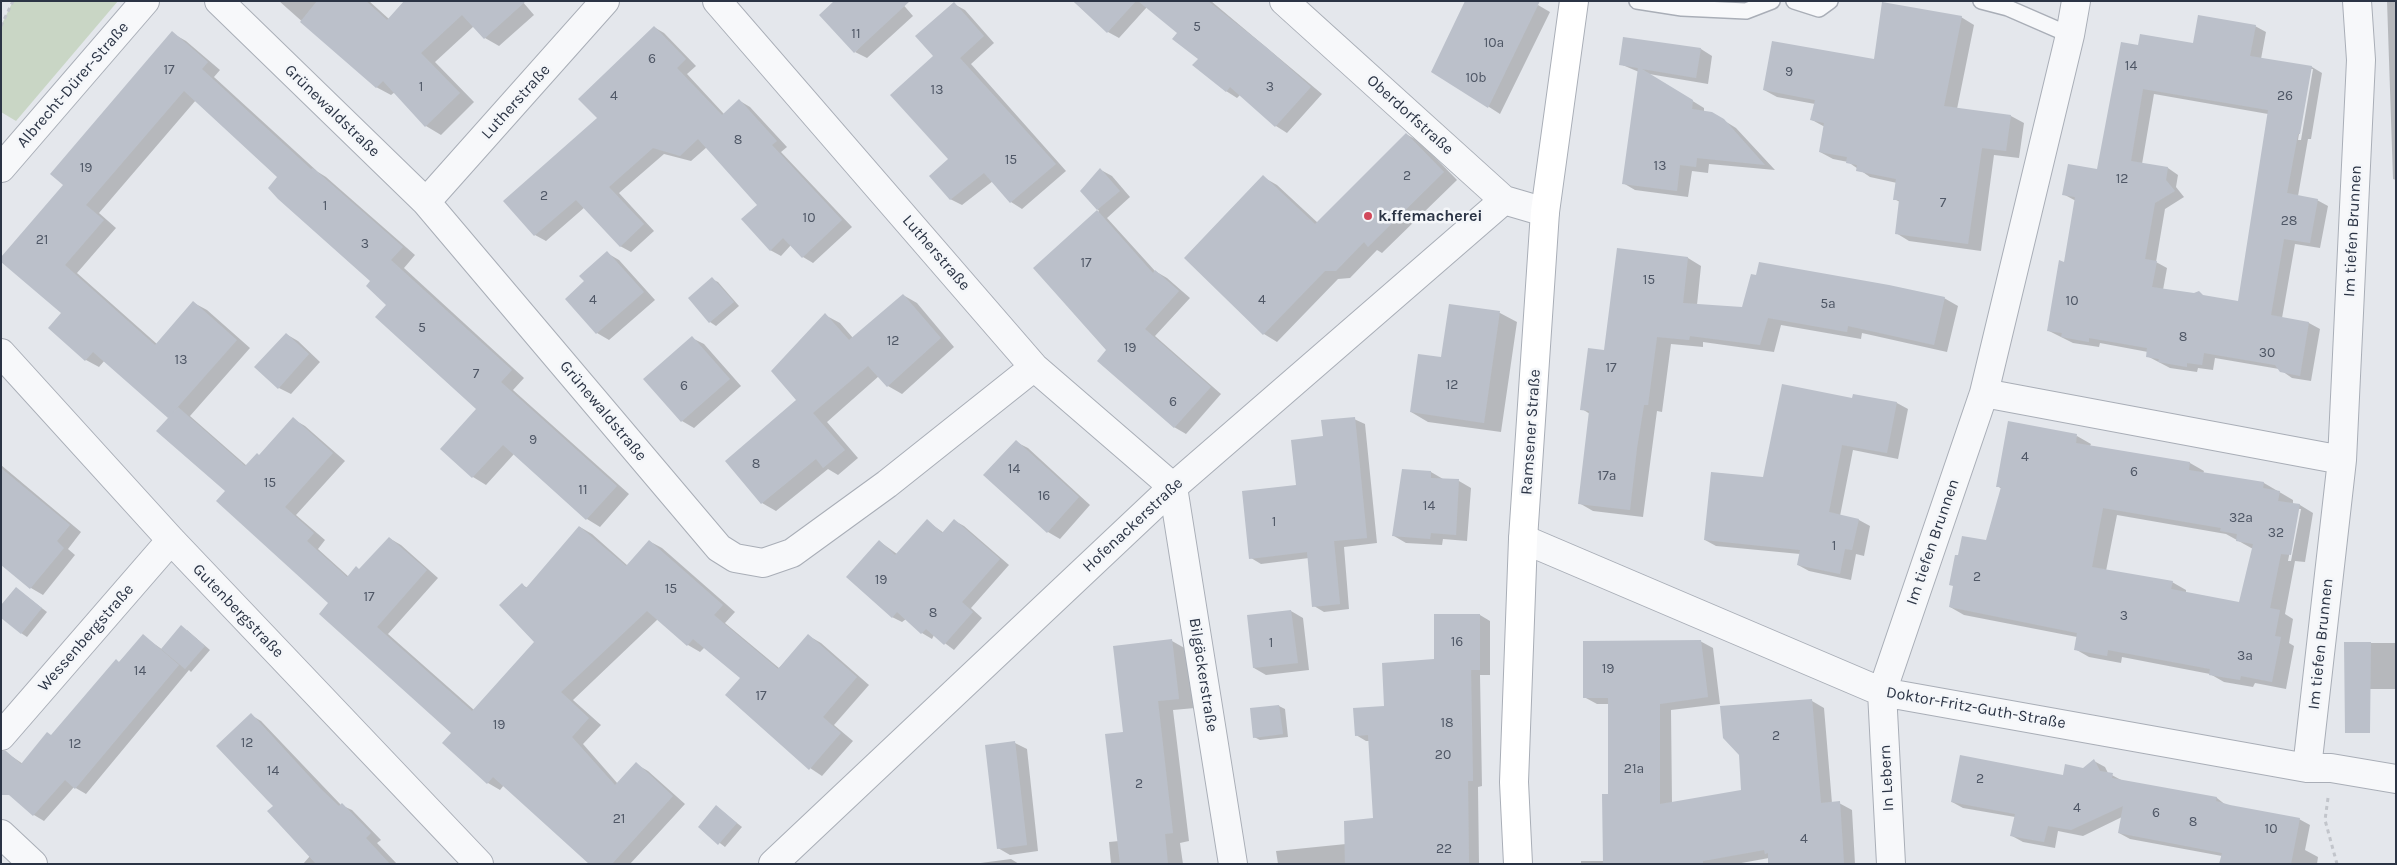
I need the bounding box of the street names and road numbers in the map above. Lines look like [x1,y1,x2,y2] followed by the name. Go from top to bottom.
[13,18,133,152] street label: Albrecht-Dürer-Straße
[280,61,384,161] street label: Grünewaldstraße
[477,61,555,143] street label: Lutherstraße
[1363,71,1457,159] street label: Oberdorfstraße
[2340,165,2366,297] street label: Im tiefen Brunnen
[898,211,974,295] street label: Lutherstraße
[555,357,651,465] street label: Grünewaldstraße
[1517,368,1545,496] street label: Ramsener Straße
[1079,474,1187,576] street label: Hofenackerstraße
[1902,476,1964,608] street label: Im tiefen Brunnen
[188,560,288,662] street label: Gutenbergstraße
[2305,577,2337,711] street label: Im tiefen Brunnen
[34,580,138,696] street label: Wessenbergstraße
[1184,617,1222,733] street label: Bilgäckerstraße
[1885,683,2067,733] street label: Doktor-Fritz-Guth-Straße
[1876,744,1898,812] street label: In Lebern

